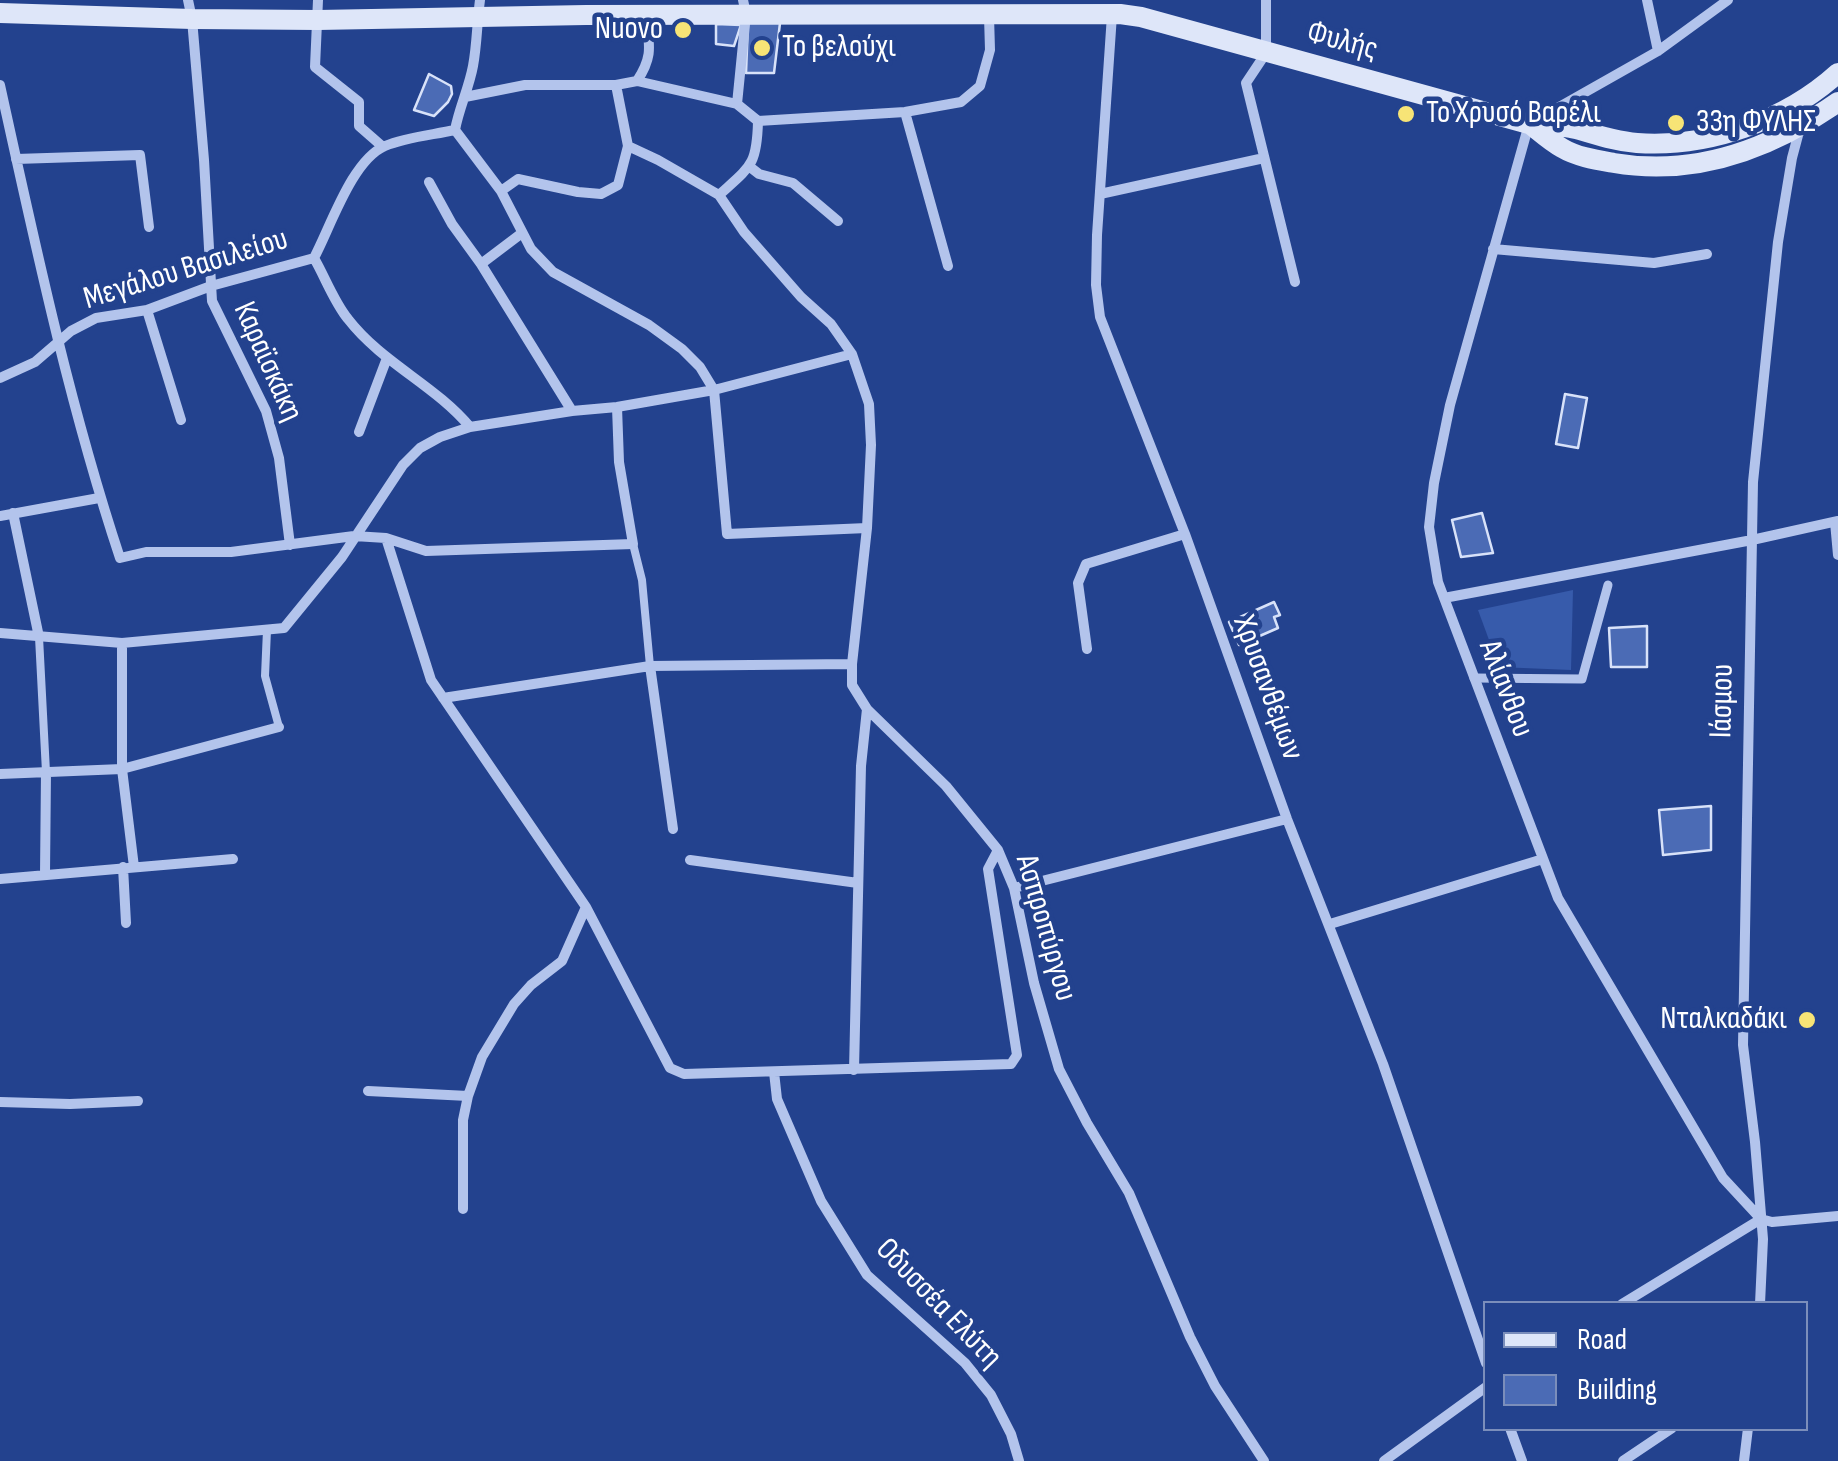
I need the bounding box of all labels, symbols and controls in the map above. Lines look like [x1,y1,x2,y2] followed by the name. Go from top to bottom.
[595,11,663,49] place label: Nuovo
[1302,14,1382,70] street label: Φυλής
[672,19,694,41] marker: Nuovo
[782,29,896,67] place label: Το βελούχι
[751,37,773,59] marker: Το βελούχι
[1426,95,1601,133] place label: Το Χρυσό Βαρέλι
[1395,103,1417,125] marker: Το Χρυσό Βαρέλι
[1696,104,1816,142] place label: 33η ΦΥΛΗΣ
[1665,112,1687,134] marker: 33η ΦΥΛΗΣ
[79,221,293,319] street label: Μεγάλου Βασιλείου
[224,296,310,428] street label: Καραϊσκάκη
[1223,611,1311,765] street label: Χρυσανθέμων
[1469,635,1541,743] street label: Αλίανθου
[1703,664,1743,738] street label: Ιάσμου
[1006,850,1084,1006] street label: Ασπροπύργου
[1660,1001,1787,1039] place label: Νταλκαδάκι
[1796,1009,1818,1031] marker: Νταλκαδάκι
[867,1231,1009,1377] street label: Οδυσσέα Ελύτη
[1483,1301,1808,1431] legend
[1577,1322,1627,1358] text: Road
[1577,1372,1657,1408] text: Building

